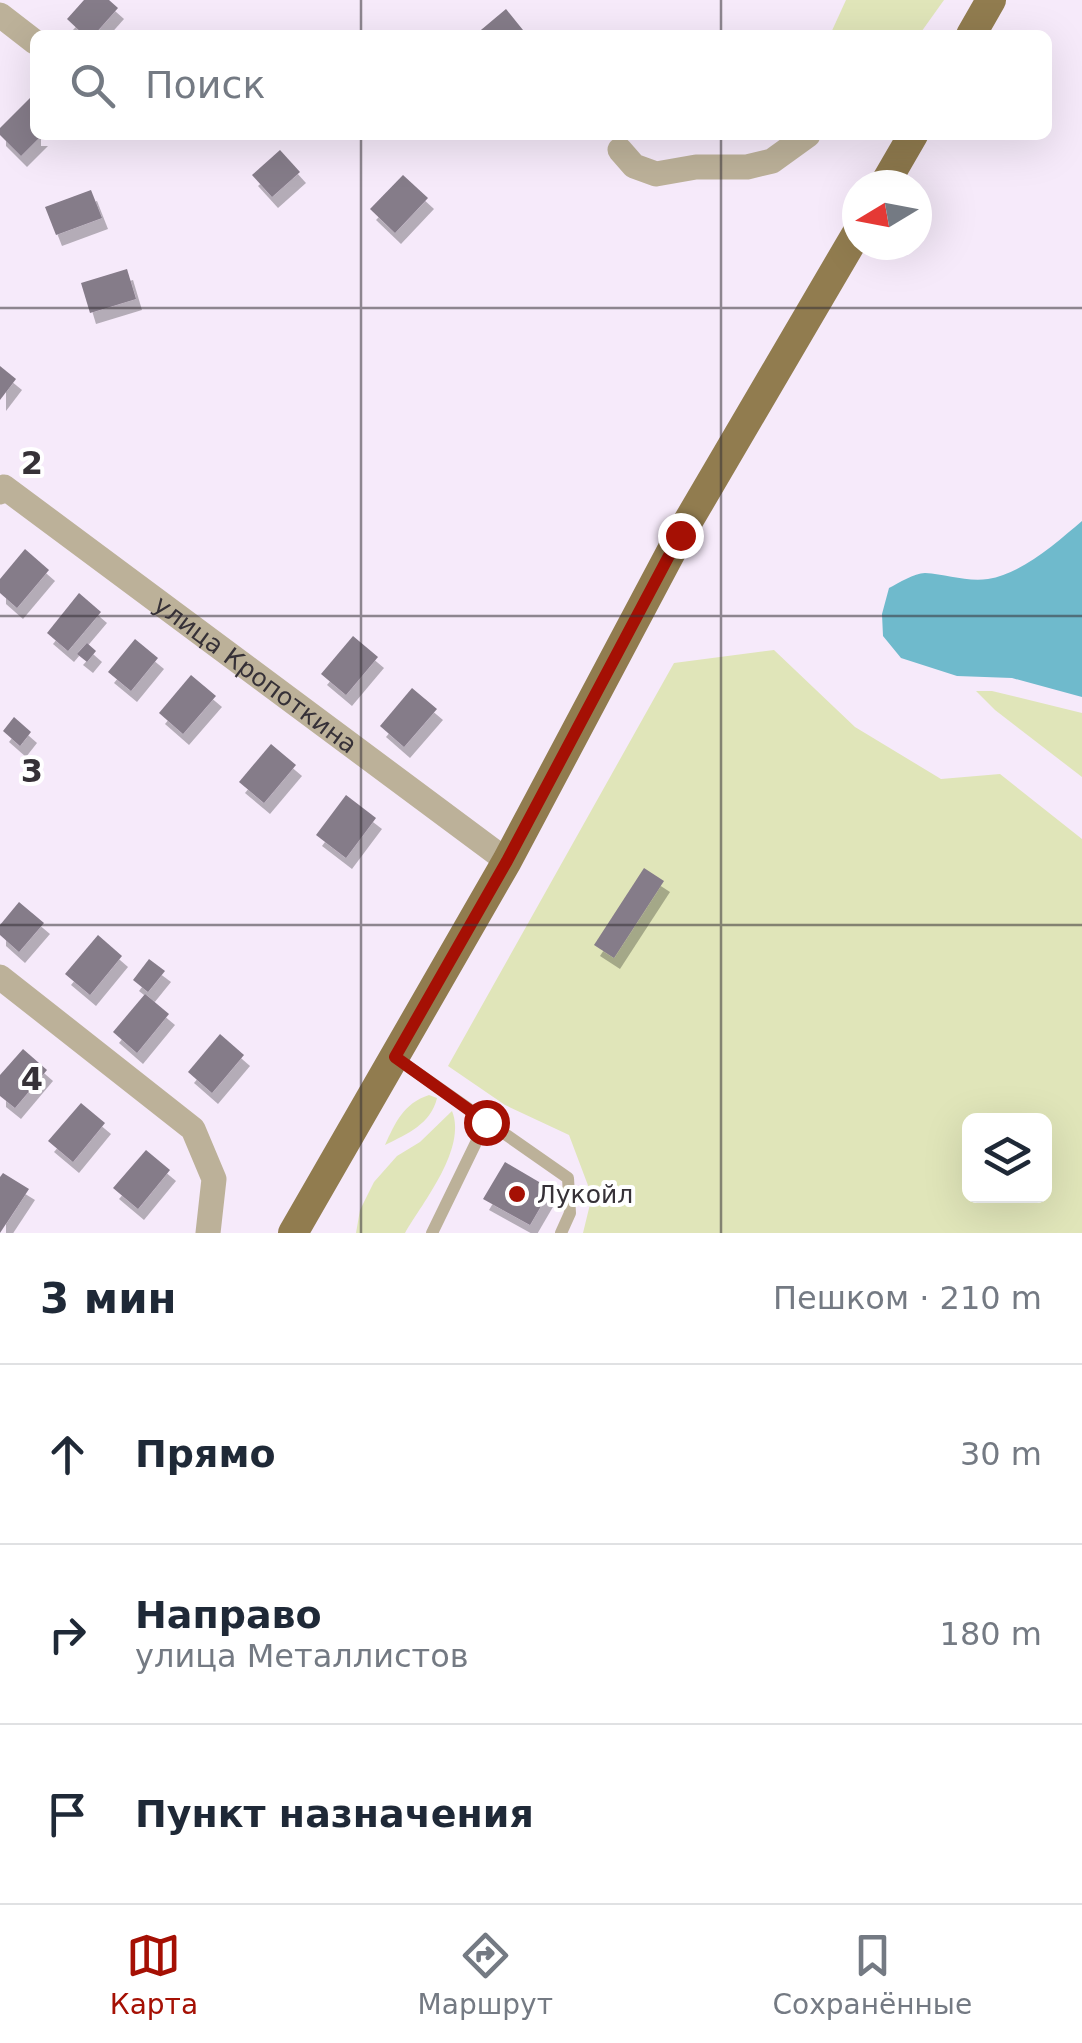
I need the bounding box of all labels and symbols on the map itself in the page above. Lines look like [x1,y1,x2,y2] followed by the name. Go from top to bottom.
[842,170,932,260] north arrow
[21,444,43,482] text: 2
[658,513,704,559] route end
[148,589,363,759] street label: улица Кропоткина
[21,752,43,790] text: 3
[21,1060,43,1098] text: 4
[464,1100,510,1146] route start
[537,1180,633,1209] place label: Лукойл
[506,1183,528,1205] marker: Лукойл

